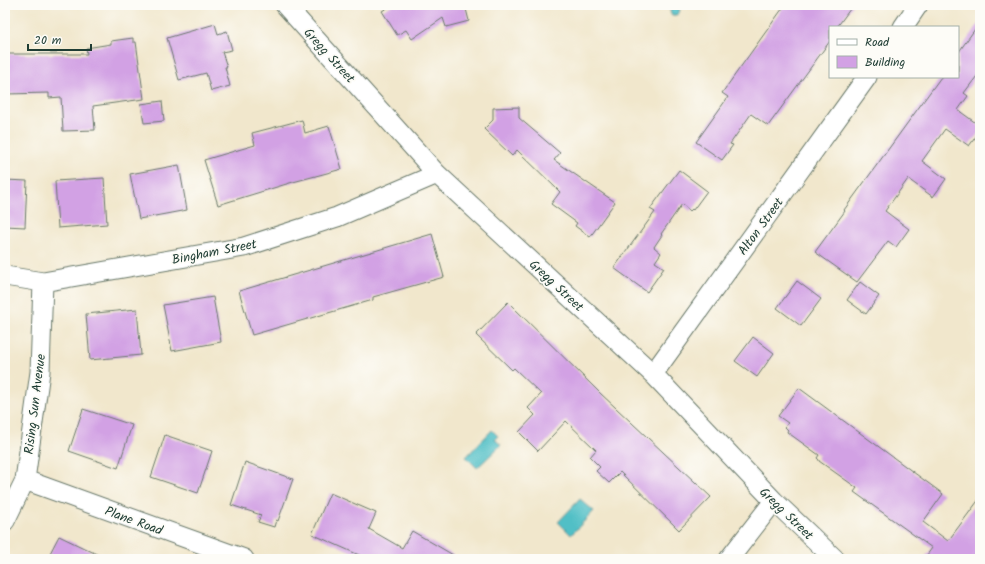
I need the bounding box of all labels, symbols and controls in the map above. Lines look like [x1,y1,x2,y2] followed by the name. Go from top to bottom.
[298,23,360,89] street label: Gregg Street
[28,26,91,52] scale bar
[829,26,959,78] legend
[34,31,62,50] text: 20 m
[865,33,890,52] text: Road
[865,53,905,72] text: Building
[733,193,790,260] street label: Alton Street
[170,234,259,271] street label: Bingham Street
[524,255,589,318] street label: Gregg Street
[19,353,52,456] street label: Rising Sun Avenue
[754,483,819,546] street label: Gregg Street
[102,501,166,542] street label: Plane Road

